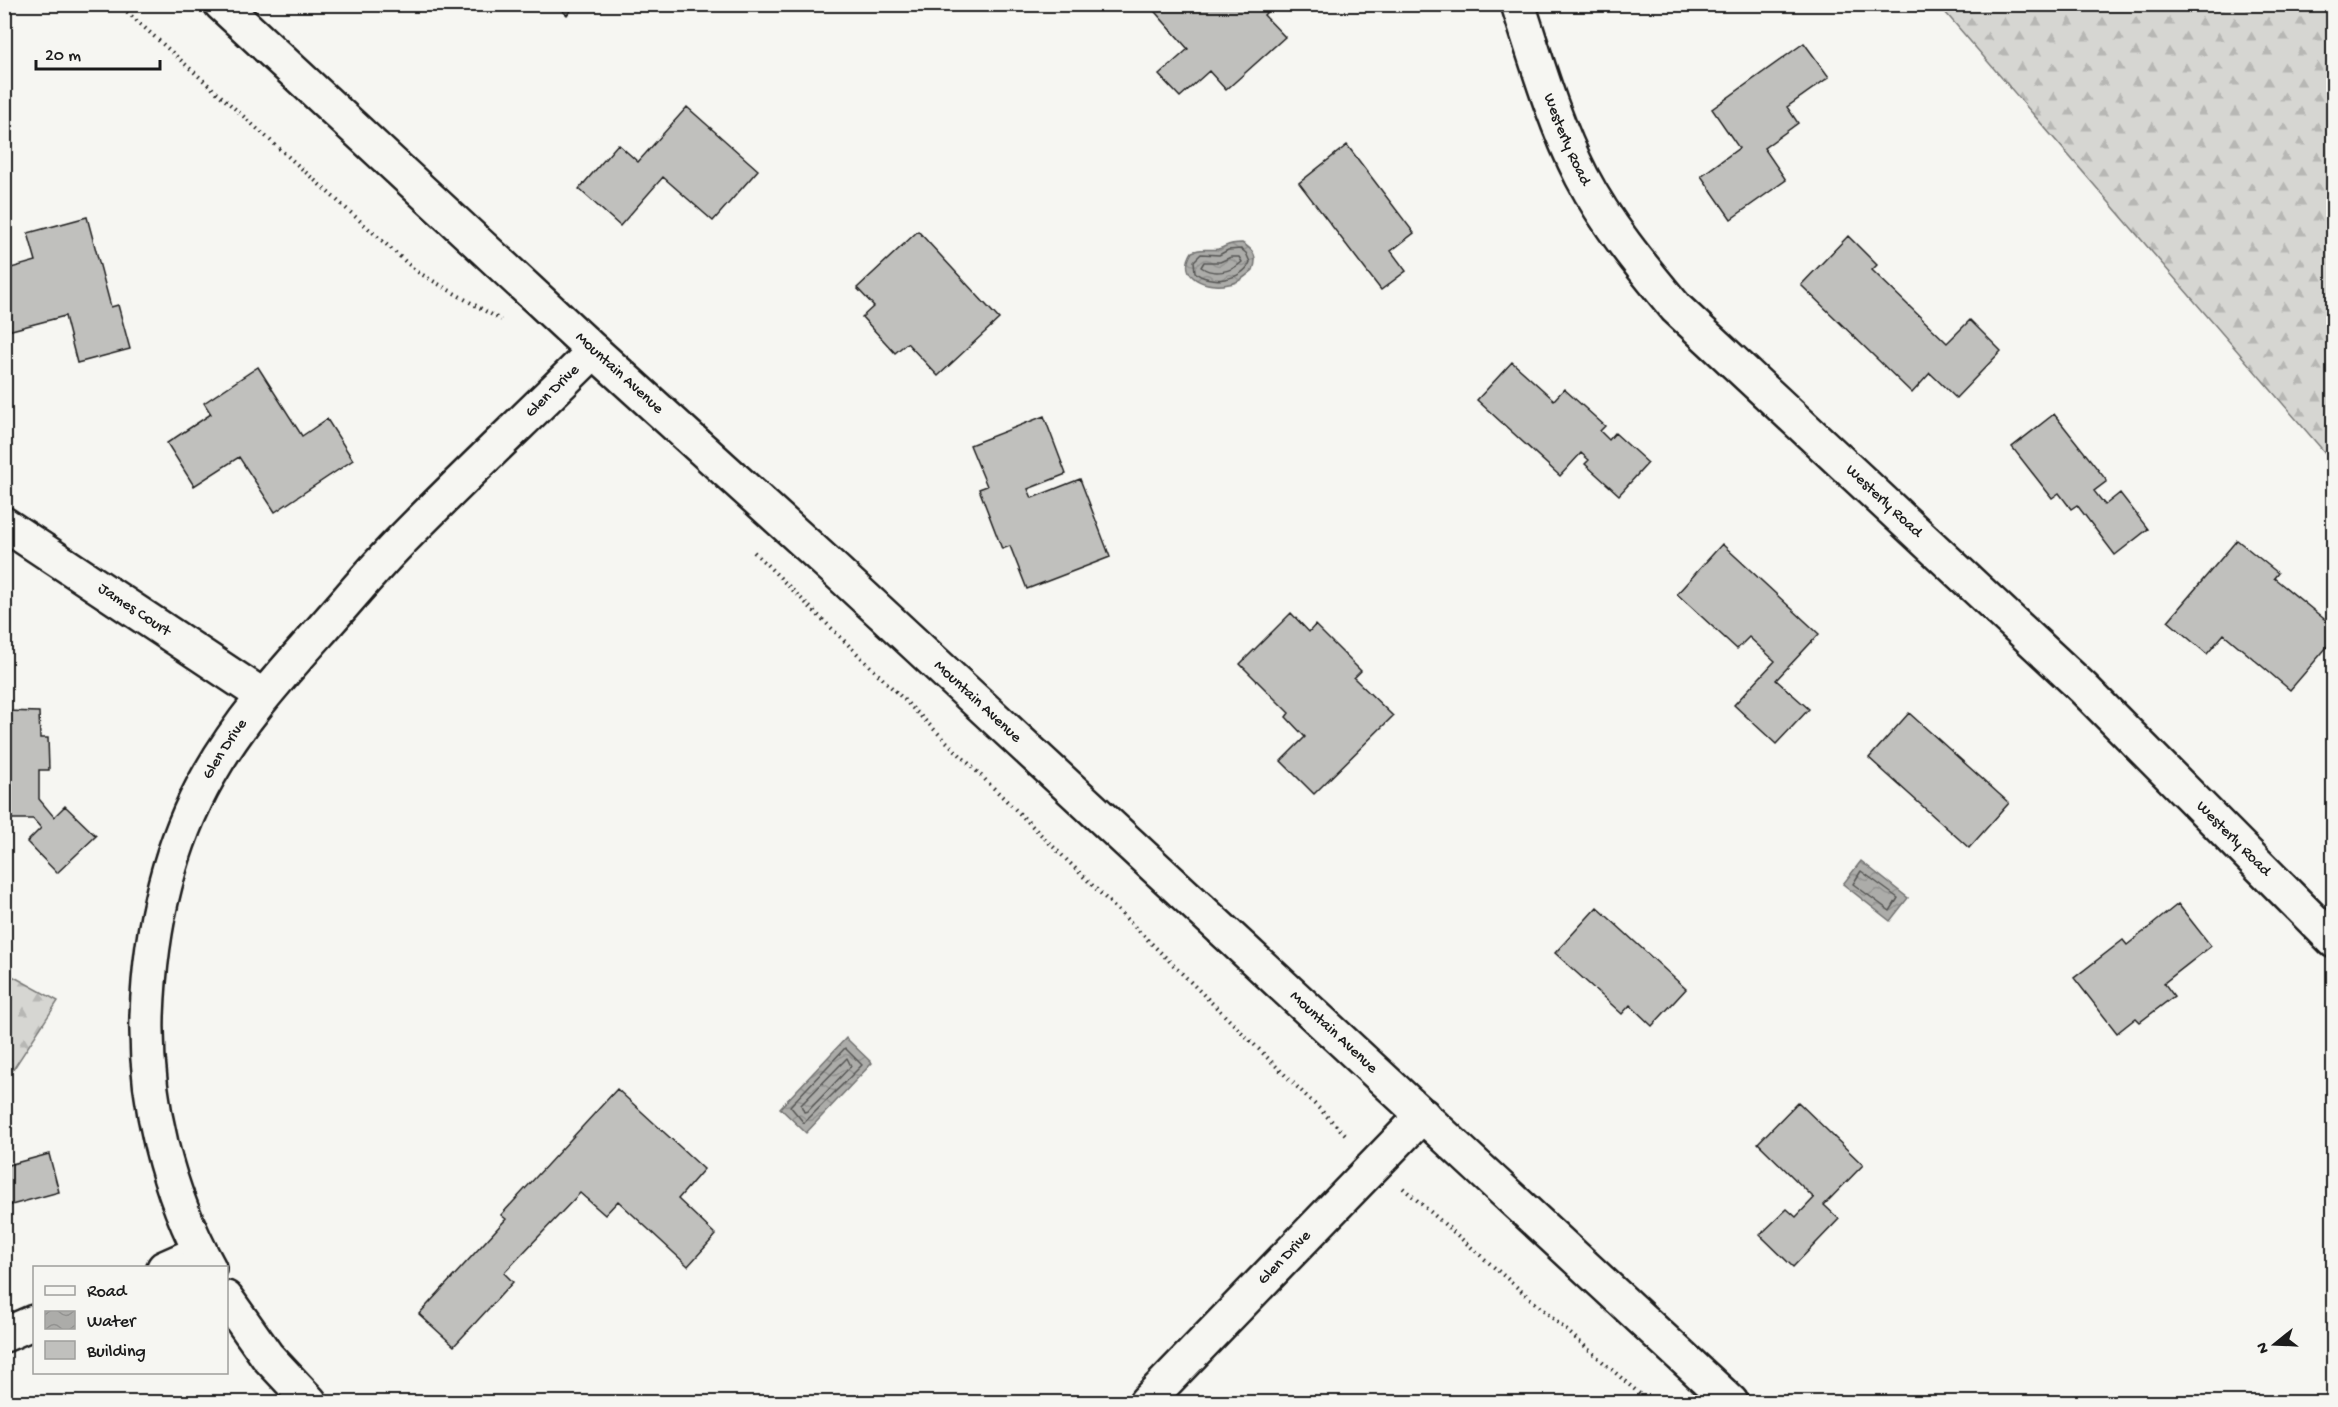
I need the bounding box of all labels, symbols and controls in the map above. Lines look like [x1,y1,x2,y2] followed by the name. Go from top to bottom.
[36,33,160,71] scale bar
[45,46,81,67] text: 20 m
[1538,91,1595,190] street label: Westerly Road
[571,328,668,419] street label: Mountain Avenue
[522,360,584,422] street label: Glen Drive
[1841,461,1927,543] street label: Westerly Road
[94,579,175,642] street label: James Court
[929,657,1026,748] street label: Mountain Avenue
[199,715,252,783] street label: Glen Drive
[2192,798,2276,882] street label: Westerly Road
[1285,987,1382,1079] street label: Mountain Avenue
[1254,1226,1316,1289] street label: Glen Drive
[33,1266,228,1374] legend
[87,1282,128,1303] text: Road
[87,1312,137,1333] text: Water
[2245,1314,2305,1374] north arrow
[2253,1339,2275,1355] text: N
[86,1342,146,1363] text: Building

